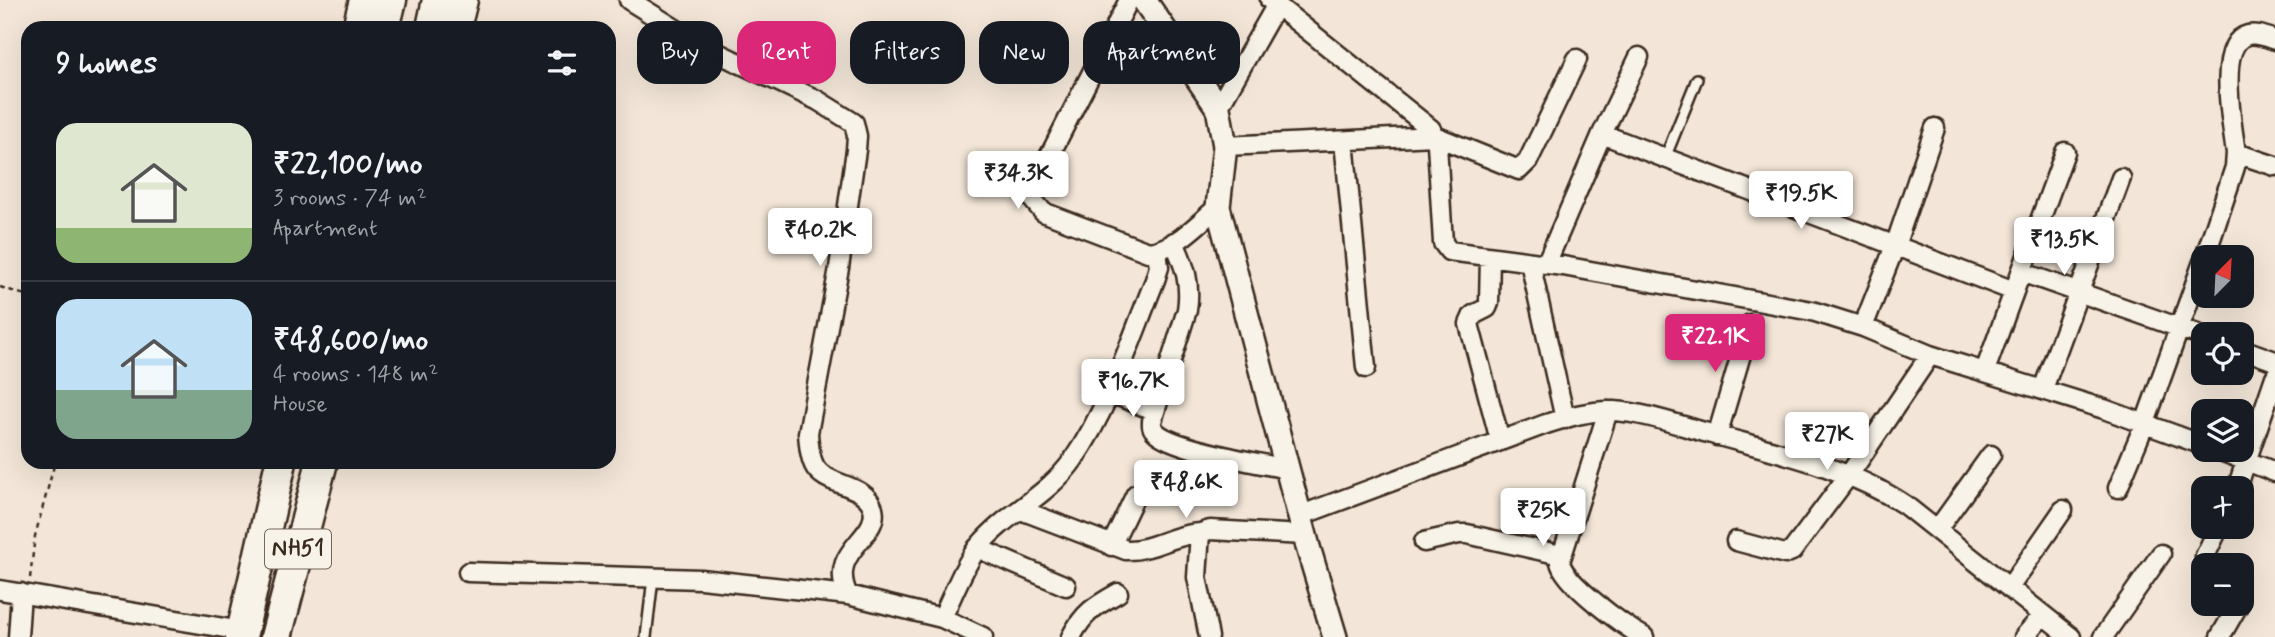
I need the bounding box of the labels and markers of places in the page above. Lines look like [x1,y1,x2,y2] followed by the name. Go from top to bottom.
[961,152,1075,211] pin: ₹34.3K
[1744,172,1858,231] pin: ₹19.5K
[763,208,877,268] pin: ₹40.2K
[2007,218,2121,277] pin: ₹13.5K
[1658,314,1772,374] pin: ₹22.1K
[1076,360,1190,419] pin: ₹16.7K
[1786,412,1868,472] pin: ₹27K
[1129,461,1243,520] pin: ₹48.6K
[1502,489,1584,548] pin: ₹25K

